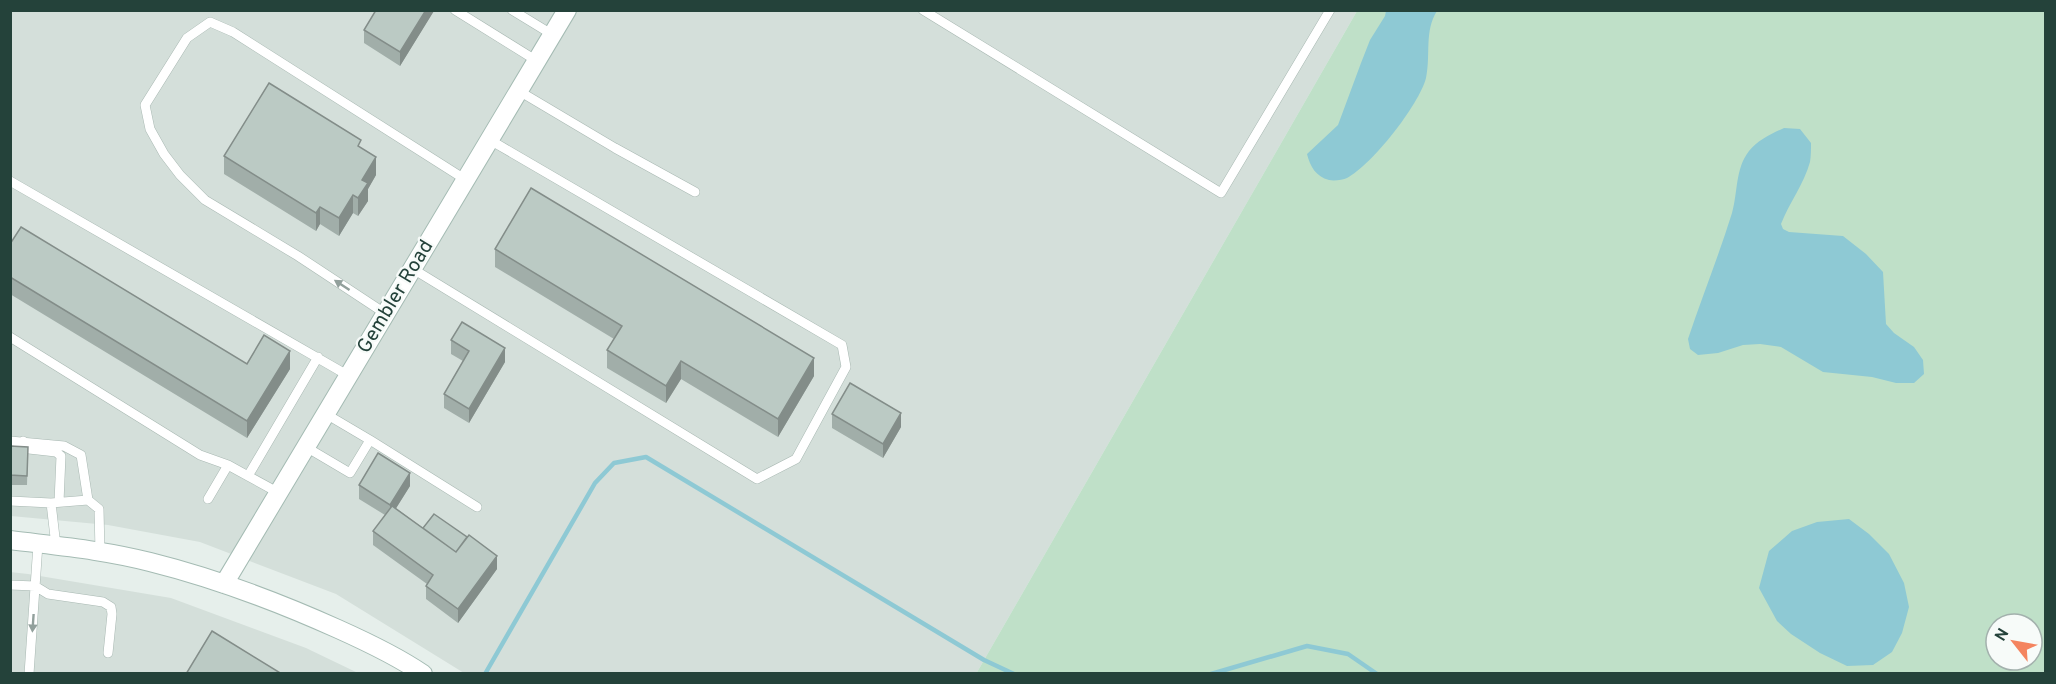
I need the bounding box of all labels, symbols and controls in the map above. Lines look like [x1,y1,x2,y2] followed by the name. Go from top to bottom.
[352,235,440,359] street label: Gembler Road
[334,280,350,291] one-way arrow
[1984,612,2044,672] north arrow
[28,613,37,632] one-way arrow
[1991,625,2014,645] text: N

